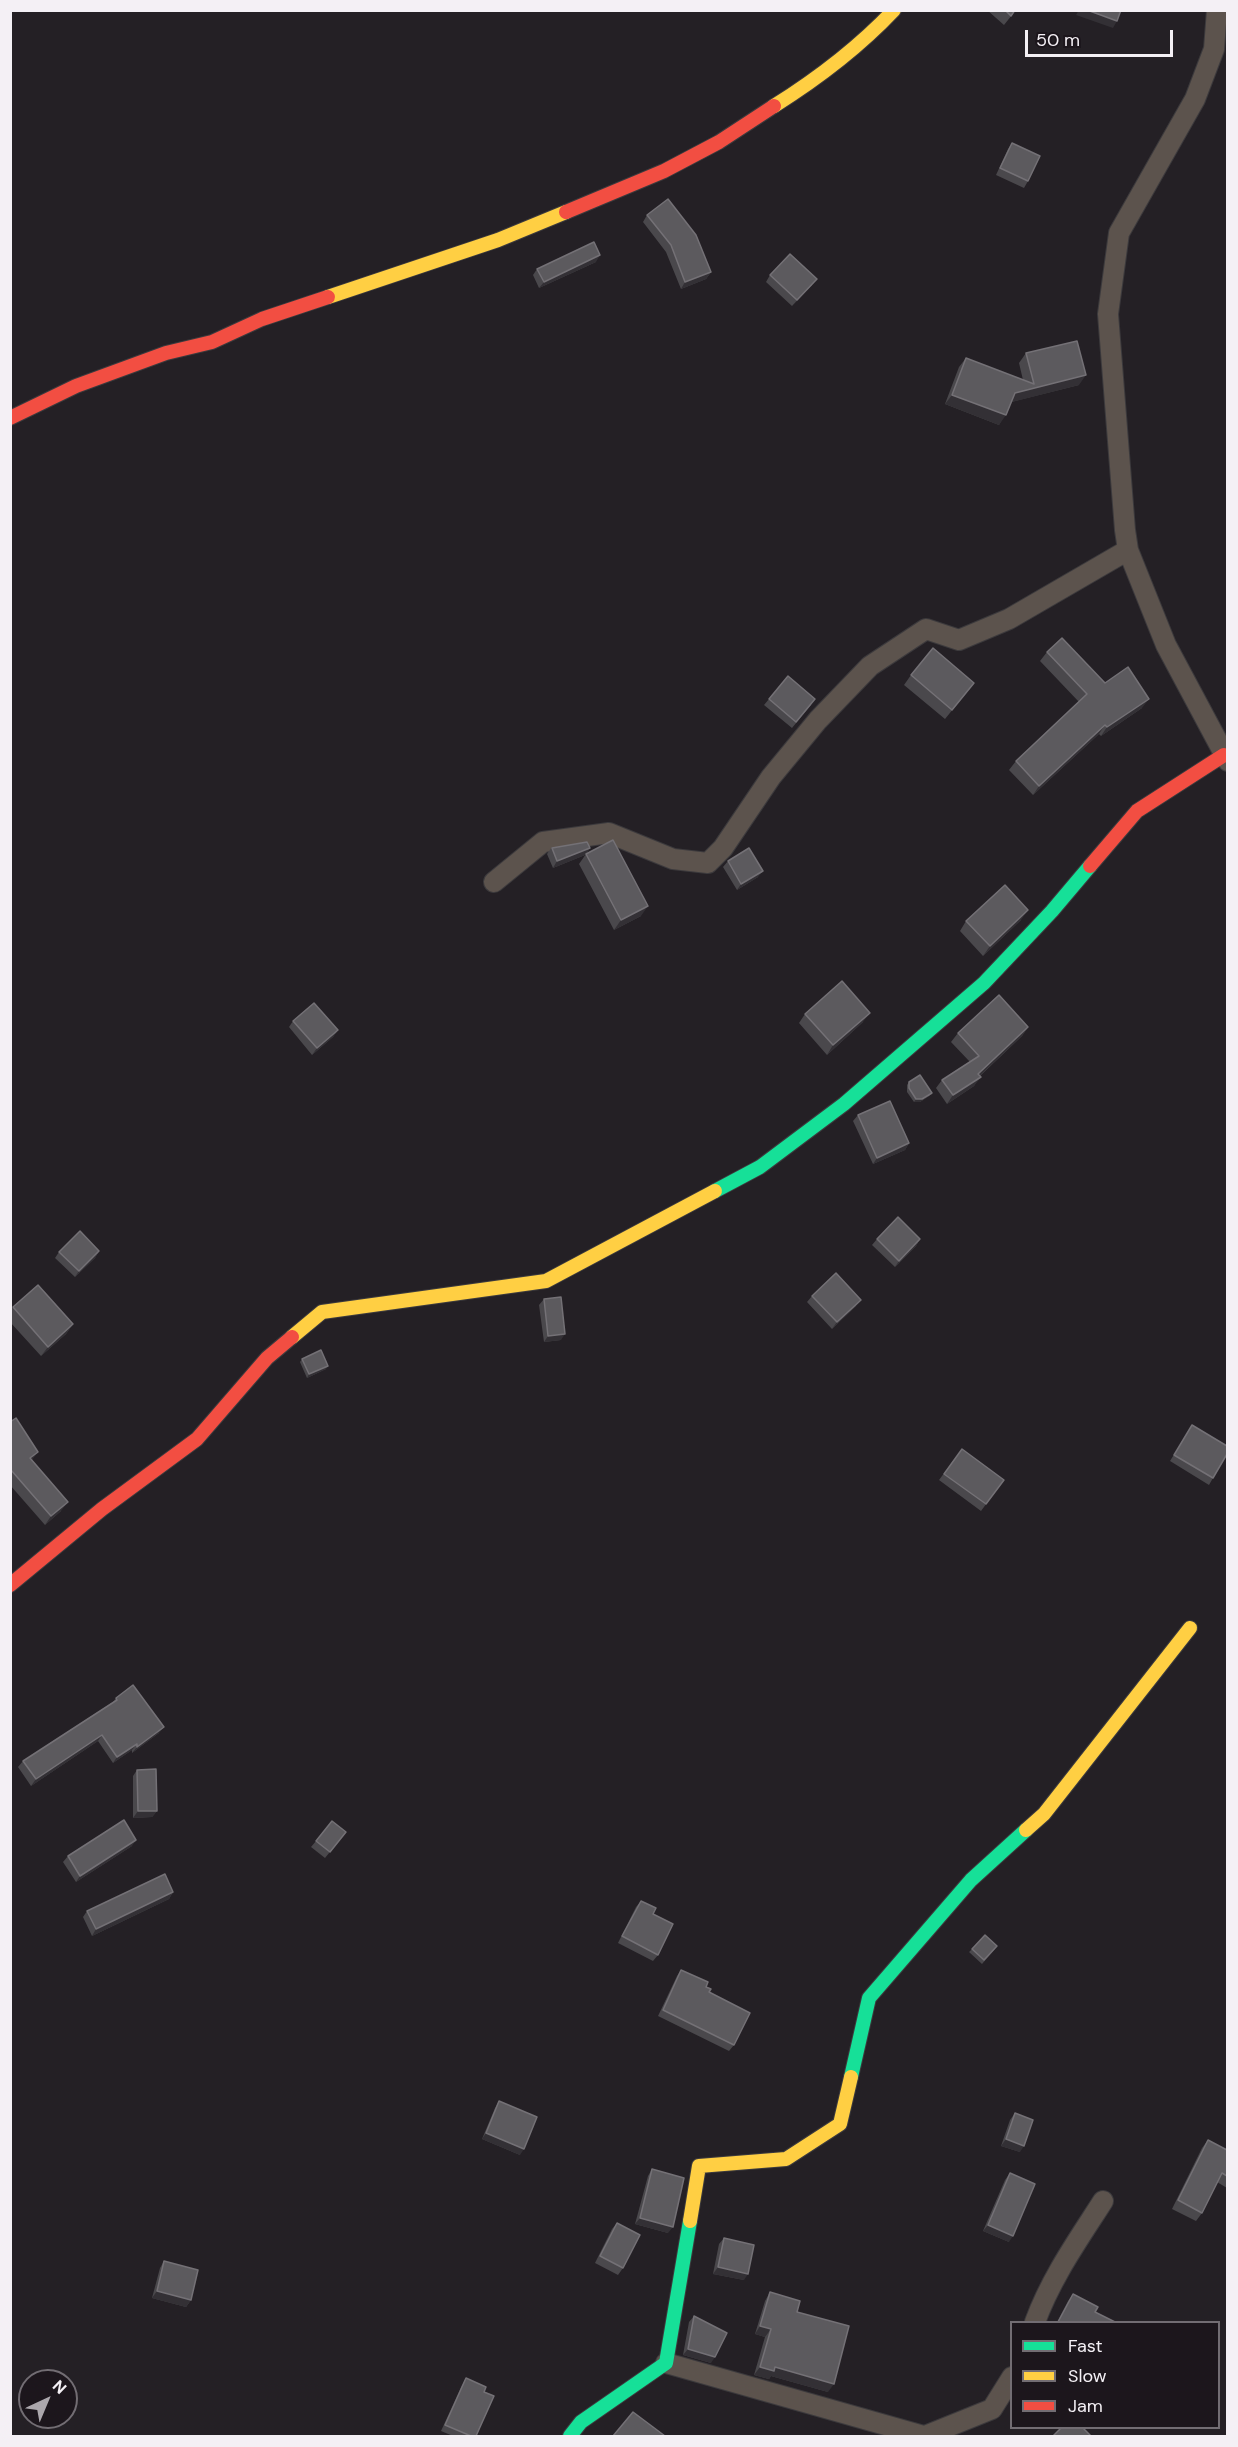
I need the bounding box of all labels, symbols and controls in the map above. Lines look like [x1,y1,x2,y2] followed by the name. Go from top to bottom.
[1028,18,1176,56] scale bar
[1036,28,1080,52] text: 50 m
[1010,2321,1220,2429] legend
[1068,2334,1103,2358] text: Fast
[1068,2364,1107,2388] text: Slow
[18,2369,78,2429] north arrow
[48,2376,71,2399] text: N
[1068,2394,1103,2418] text: Jam

